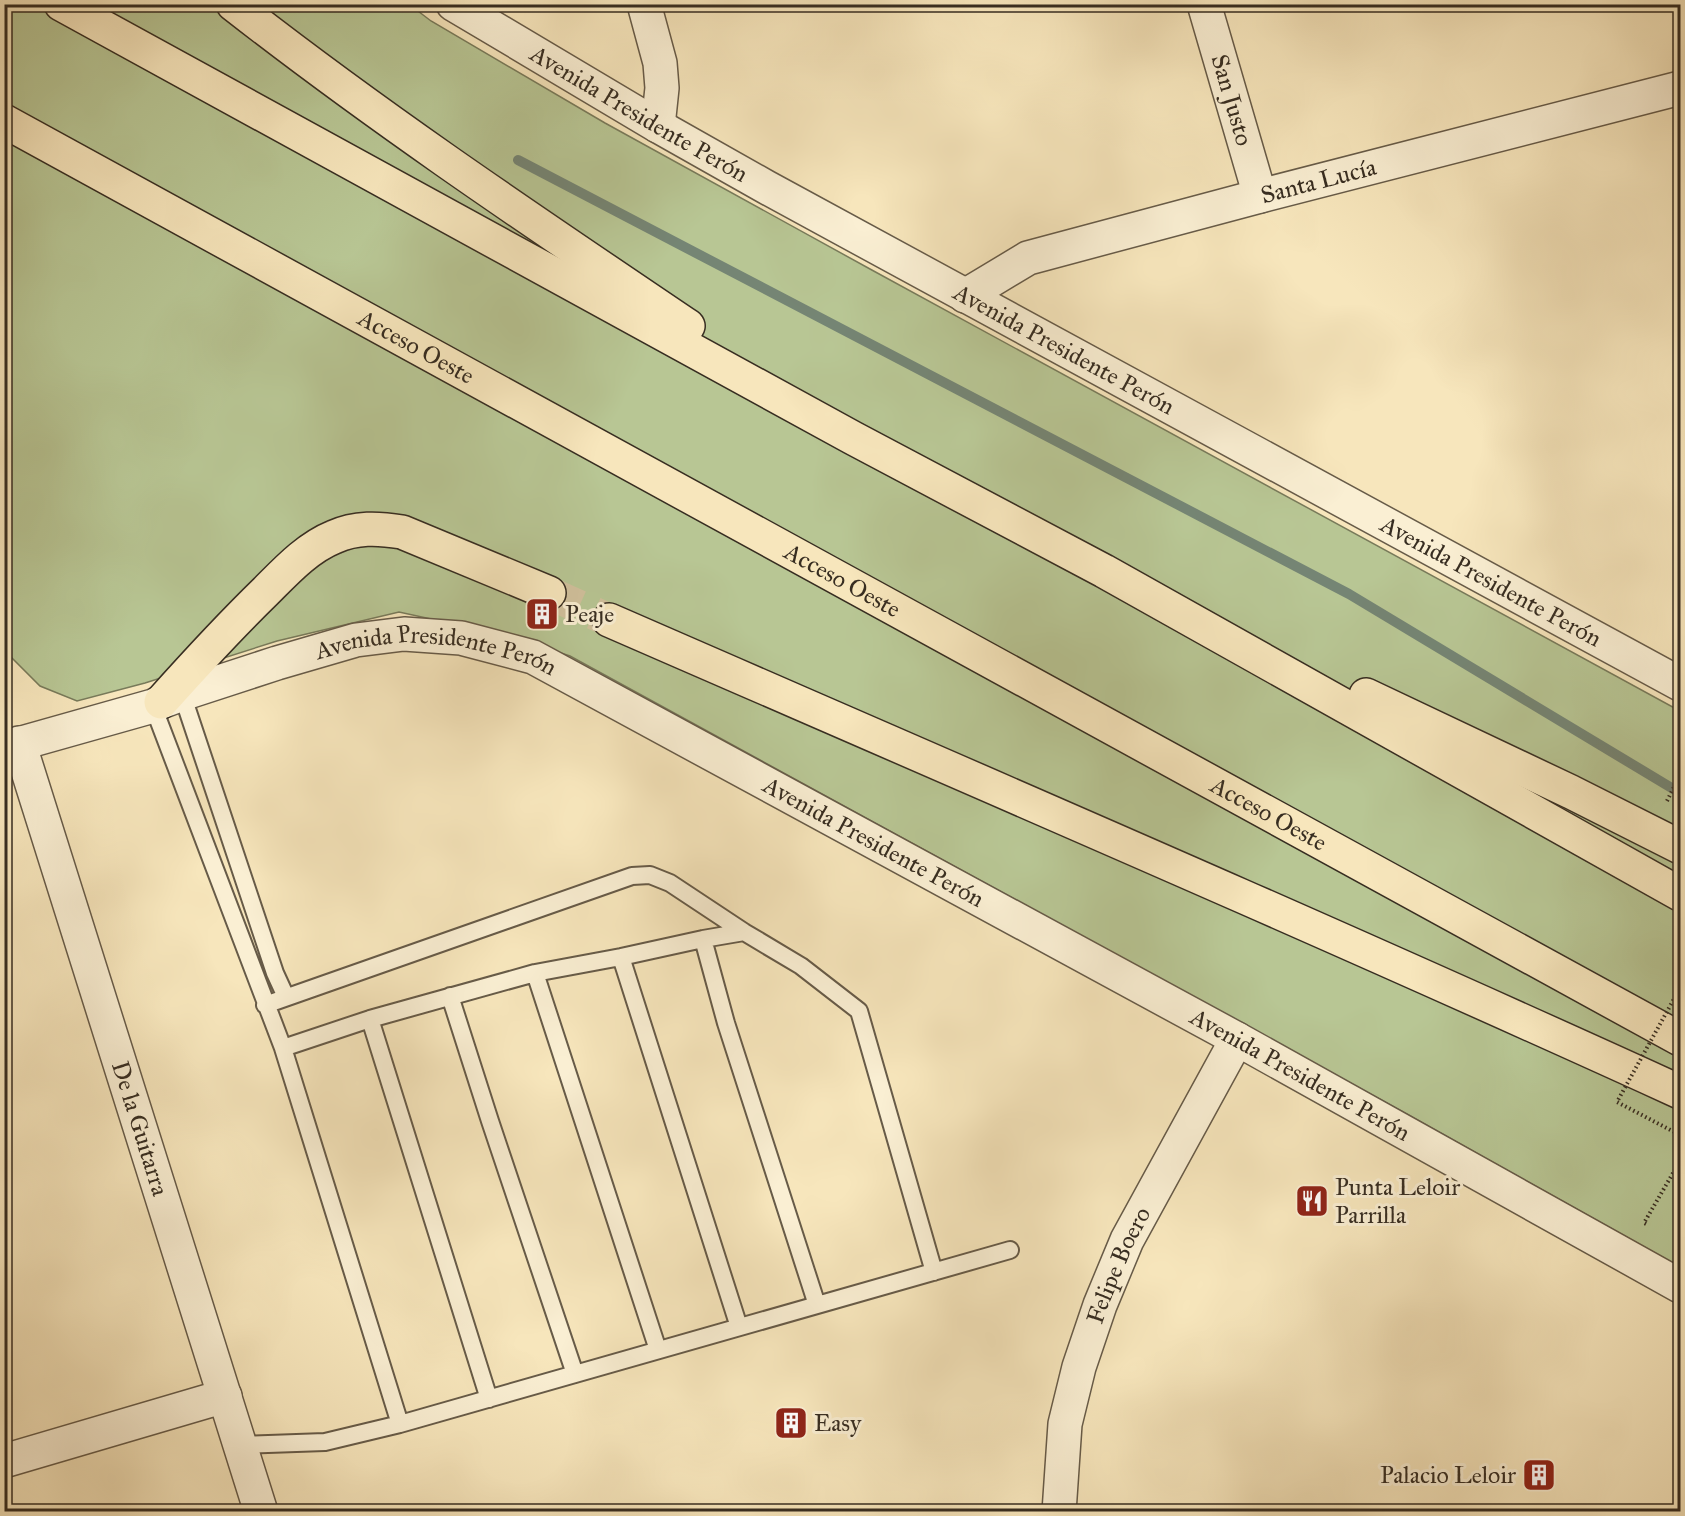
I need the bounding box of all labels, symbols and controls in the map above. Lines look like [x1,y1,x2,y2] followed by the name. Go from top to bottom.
[524,38,753,189] street label: Avenida Presidente Perón
[1204,51,1260,149] street label: San Justo
[1257,152,1380,210] street label: Santa Lucía
[948,276,1180,421] street label: Avenida Presidente Perón
[352,302,480,391] street label: Acceso Oeste
[1375,509,1607,653] street label: Avenida Presidente Perón
[778,536,906,624] street label: Acceso Oeste
[524,596,560,632] building icon: Peaje
[565,599,614,629] place label: Peaje
[311,618,562,682] street label: Avenida Presidente Perón
[757,769,989,914] street label: Avenida Presidente Perón
[1204,769,1332,858] street label: Acceso Oeste
[1184,1001,1416,1148] street label: Avenida Presidente Perón
[105,1057,176,1200] street label: De la Guitarra
[1335,1172,1460,1230] place label: Punta Leloir Parrilla
[1294,1183,1330,1219] restaurant icon: Punta Leloir Parrilla
[1080,1202,1157,1328] street label: Felipe Boero
[773,1405,809,1441] building icon: Easy
[814,1408,862,1438] place label: Easy
[1521,1457,1557,1493] building icon: Palacio Leloir
[1380,1460,1516,1490] place label: Palacio Leloir

